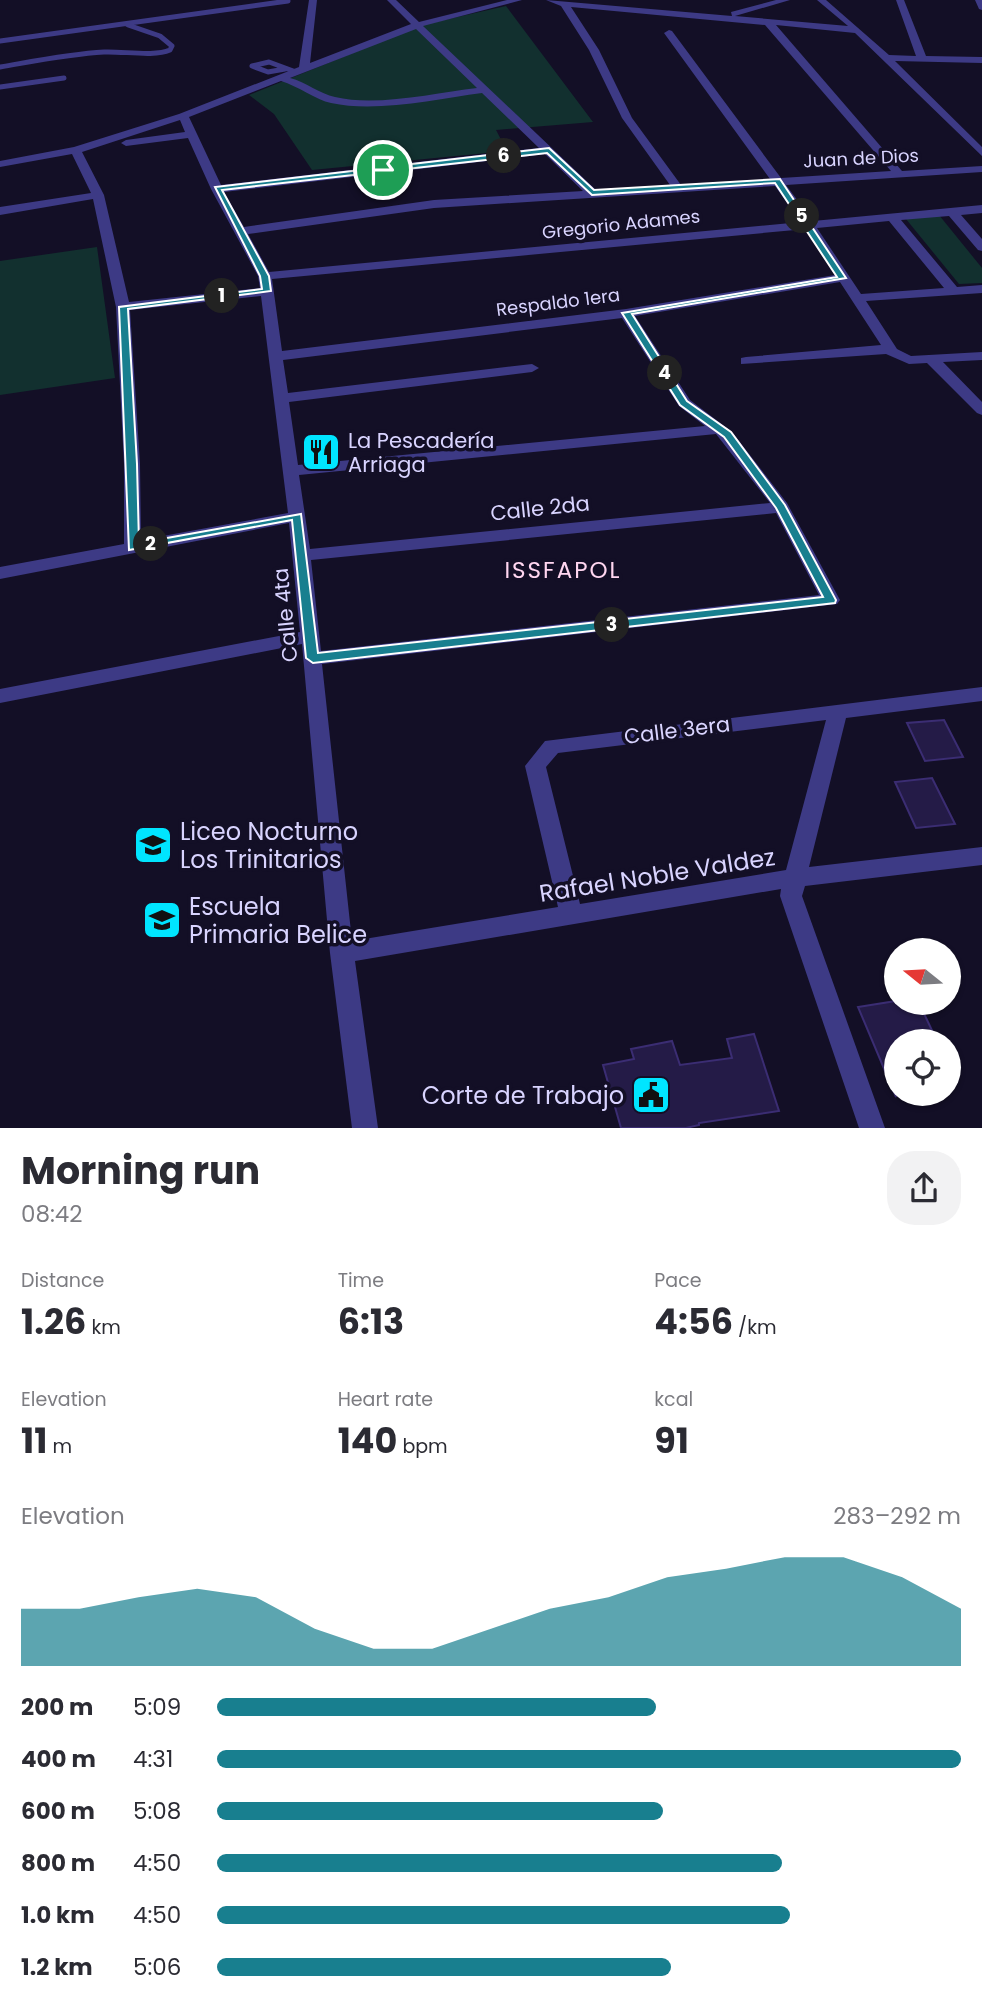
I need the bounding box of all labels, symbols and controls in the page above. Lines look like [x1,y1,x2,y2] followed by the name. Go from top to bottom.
[486,138,522,174] pin: 6
[353,140,413,200] pin
[497,142,510,169] text: 6
[803,142,919,174] street label: Juan de Dios
[364,151,402,189] icon: arrive
[784,198,820,234] pin: 5
[795,202,808,229] text: 5
[541,203,701,245] street label: Gregorio Adames
[204,278,240,314] pin: 1
[218,282,225,309] text: 1
[495,282,621,322] street label: Respaldo 1era
[648,356,682,390] pin: 4
[658,359,671,386] text: 4
[348,426,494,479] place label: La Pescadería Arriaga
[300,431,342,473] restaurant icon: La Pescadería Arriaga
[489,488,591,528] street label: Calle 2da
[134,526,168,562] pin: 2
[145,530,156,557] text: 2
[504,554,622,586] district label: ISSFAPOL
[266,567,304,663] street label: Calle 4ta
[594,608,630,642] pin: 3
[606,611,617,638] text: 3
[622,709,732,751] street label: Calle 3era
[180,815,358,876] place label: Liceo Nocturno Los Trinitarios
[132,824,174,866] school or university icon: Liceo Nocturno Los Trinitarios
[537,840,777,910] street label: Rafael Noble Valdez
[189,890,367,951] place label: Escuela Primaria Belice
[141,899,183,941] school or university icon: Escuela Primaria Belice
[884,938,961,1015] north arrow
[884,938,961,1106] map controls
[884,1029,961,1106] button: locate
[630,1074,672,1116] public building icon: Corte de Trabajo
[422,1079,624,1112] place label: Corte de Trabajo
[21,1144,260,1197] text: Morning run
[887,1151,961,1225] button: share
[21,1198,83,1230] text: 08:42
[21,1267,104,1294] text: Distance
[338,1267,384,1294] text: Time
[654,1267,702,1294] text: Pace
[21,1297,86,1346] text: 1.26
[338,1297,404,1346] text: 6:13
[654,1297,733,1346] text: 4:56
[86,1314,121,1341] text: km
[733,1314,777,1341] text: /km
[21,1386,107,1413] text: Elevation
[338,1386,433,1413] text: Heart rate
[654,1386,693,1413] text: kcal
[21,1416,47,1465] text: 11
[338,1416,397,1465] text: 140
[654,1416,689,1465] text: 91
[47,1433,72,1460] text: m
[397,1433,448,1460] text: bpm
[21,1500,125,1532] text: Elevation
[833,1500,961,1532] text: 283–292 m
[21,1691,93,1723] text: 200 m
[133,1691,181,1723] text: 5:09
[21,1743,96,1775] text: 400 m
[133,1743,173,1775] text: 4:31
[21,1795,95,1827] text: 600 m
[133,1795,181,1827] text: 5:08
[21,1847,95,1879] text: 800 m
[133,1847,181,1879] text: 4:50
[21,1899,95,1931] text: 1.0 km
[133,1899,181,1931] text: 4:50
[21,1951,93,1983] text: 1.2 km
[133,1951,181,1983] text: 5:06

